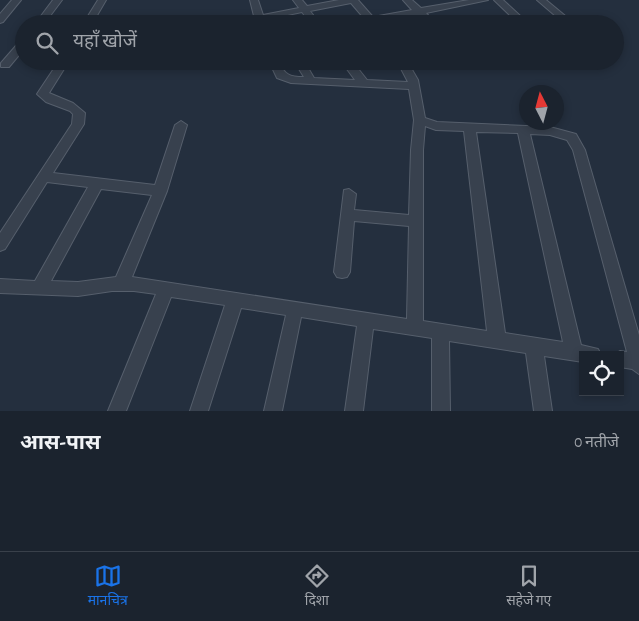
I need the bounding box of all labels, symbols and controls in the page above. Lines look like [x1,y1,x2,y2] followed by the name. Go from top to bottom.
[15,15,624,70] search box
[33,29,61,57] icon: search
[73,32,137,51] text: यहाँ खोजें
[519,85,564,130] north arrow
[579,351,624,396] map controls
[579,351,624,396] button: locate
[20,432,101,453] text: आस-पास
[574,434,619,450] text: 0 नतीजे
[88,562,128,611] tab: मानचित्र
[303,562,331,611] tab: दिशा
[506,562,551,611] tab: सहेजे गए

